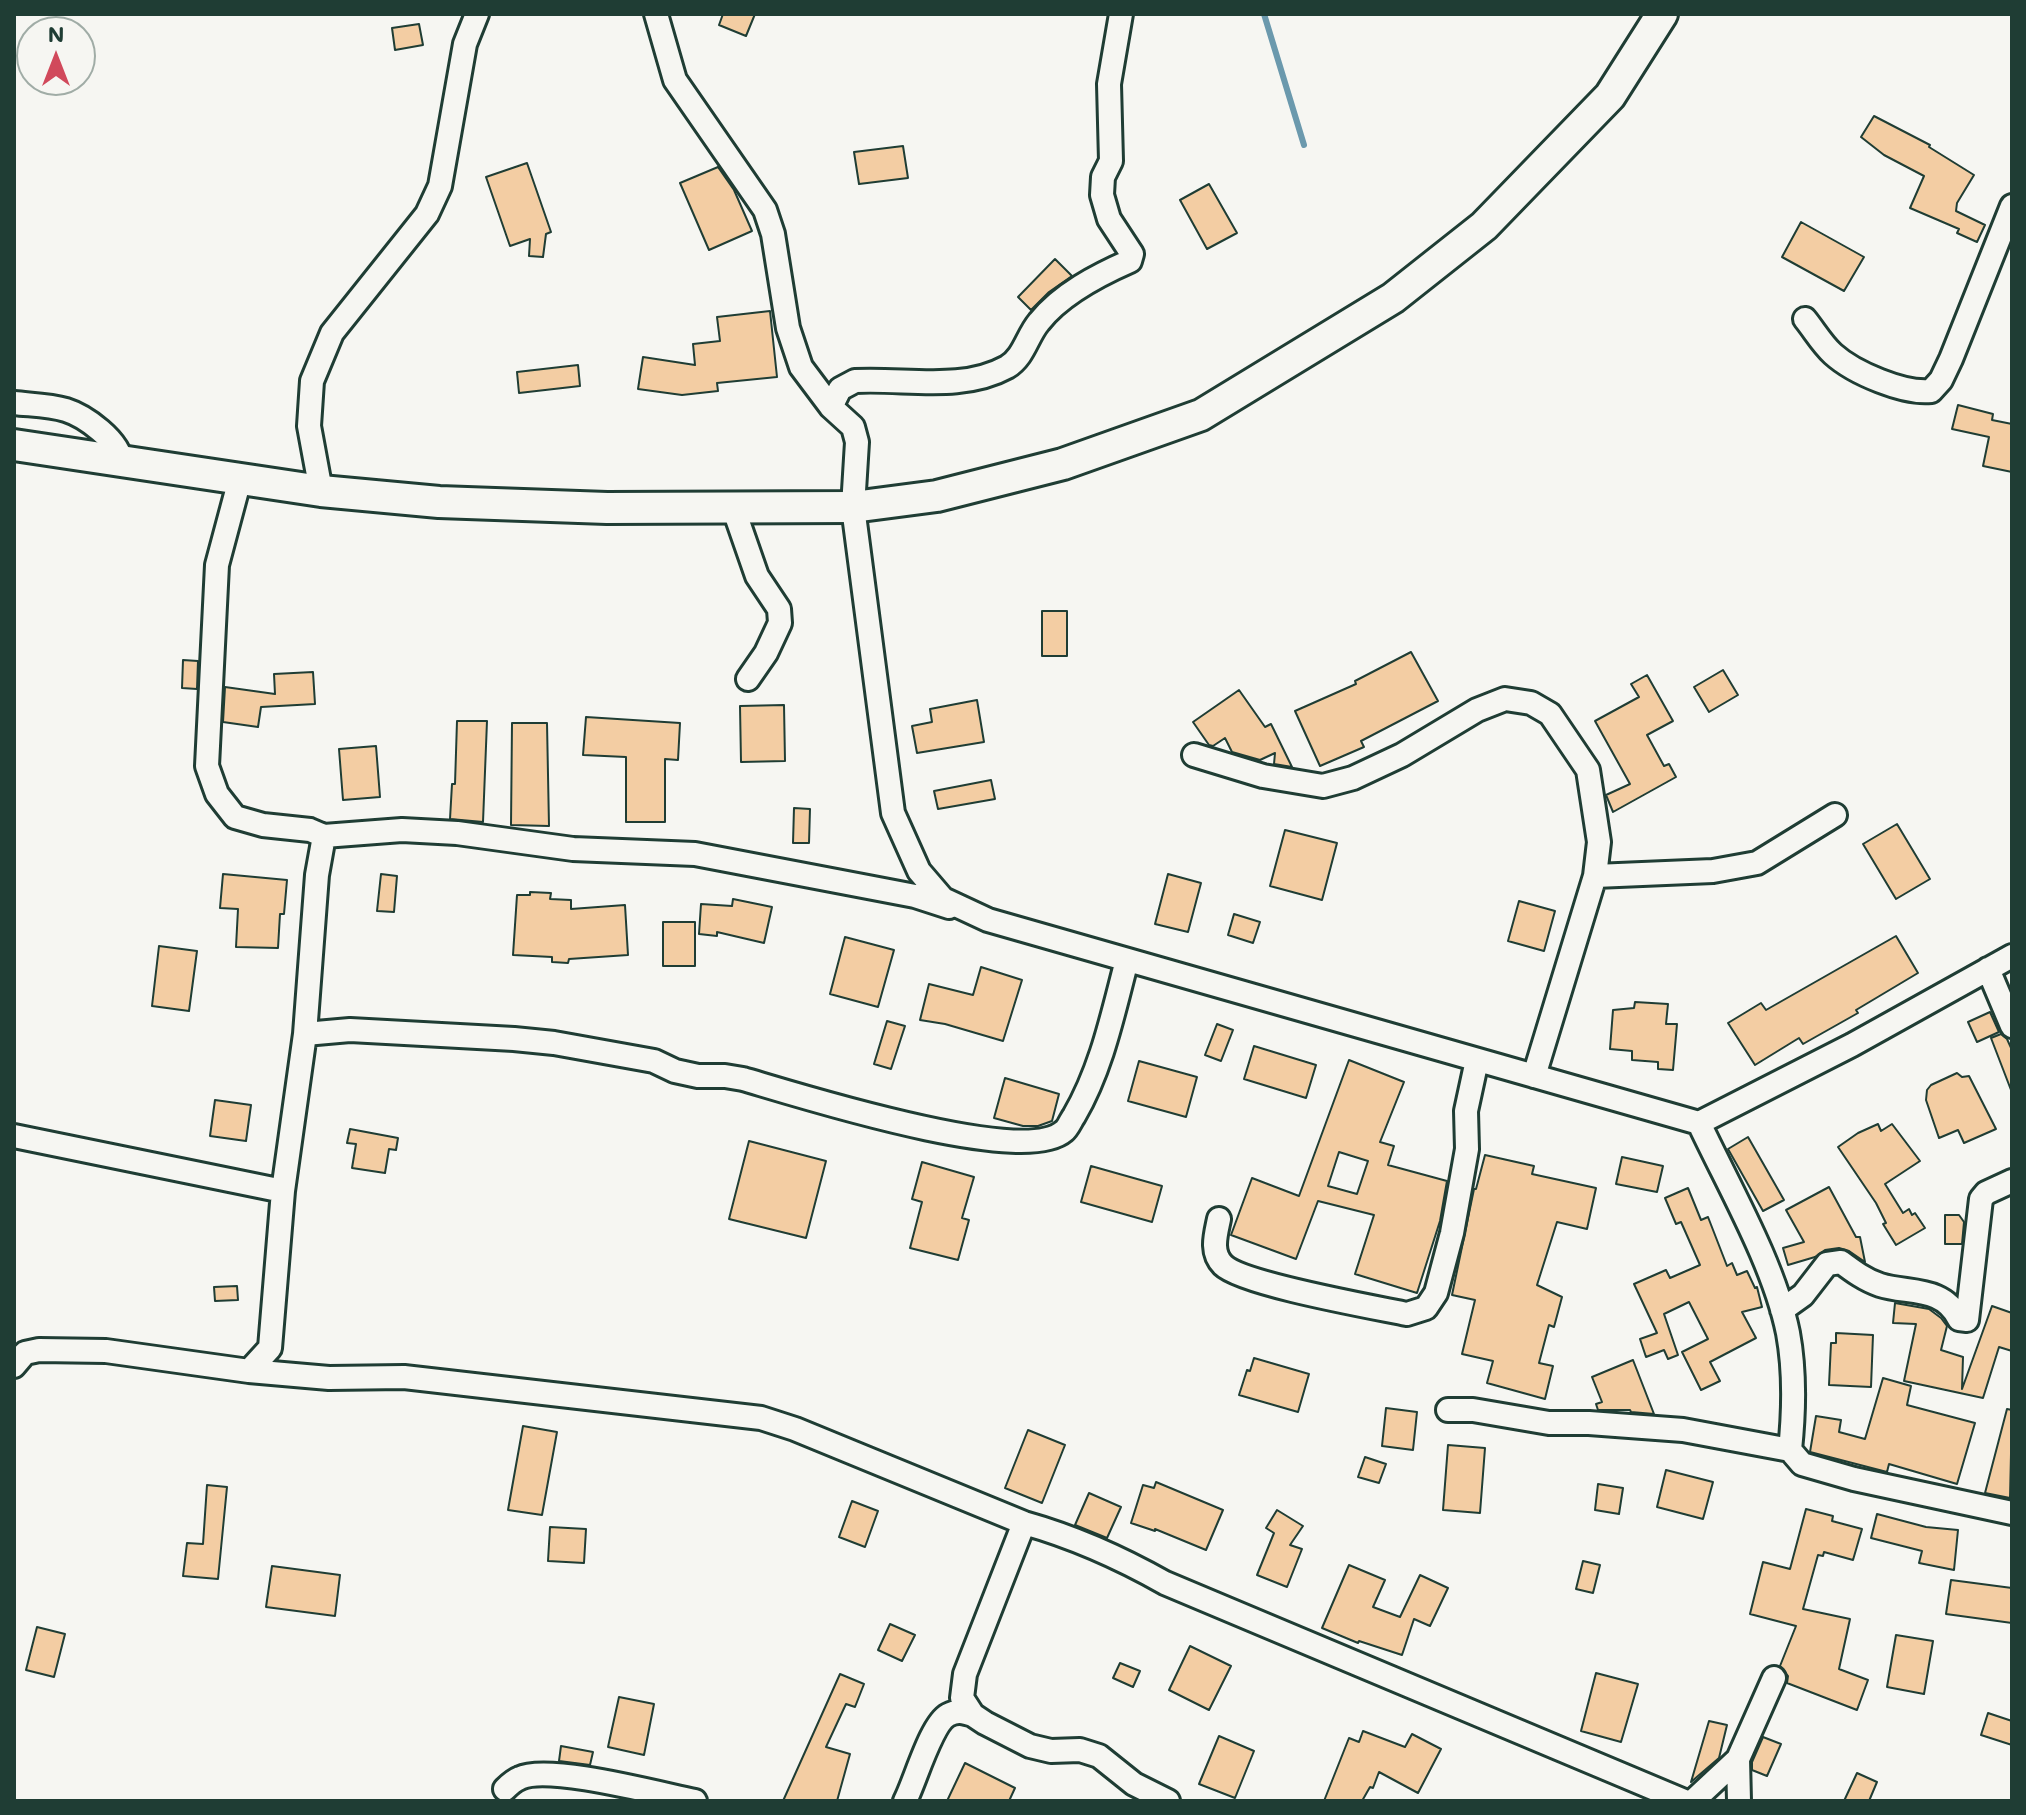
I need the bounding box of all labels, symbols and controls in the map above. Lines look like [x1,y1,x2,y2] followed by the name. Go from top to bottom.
[16,16,96,96] north arrow
[48,19,64,48] text: N

